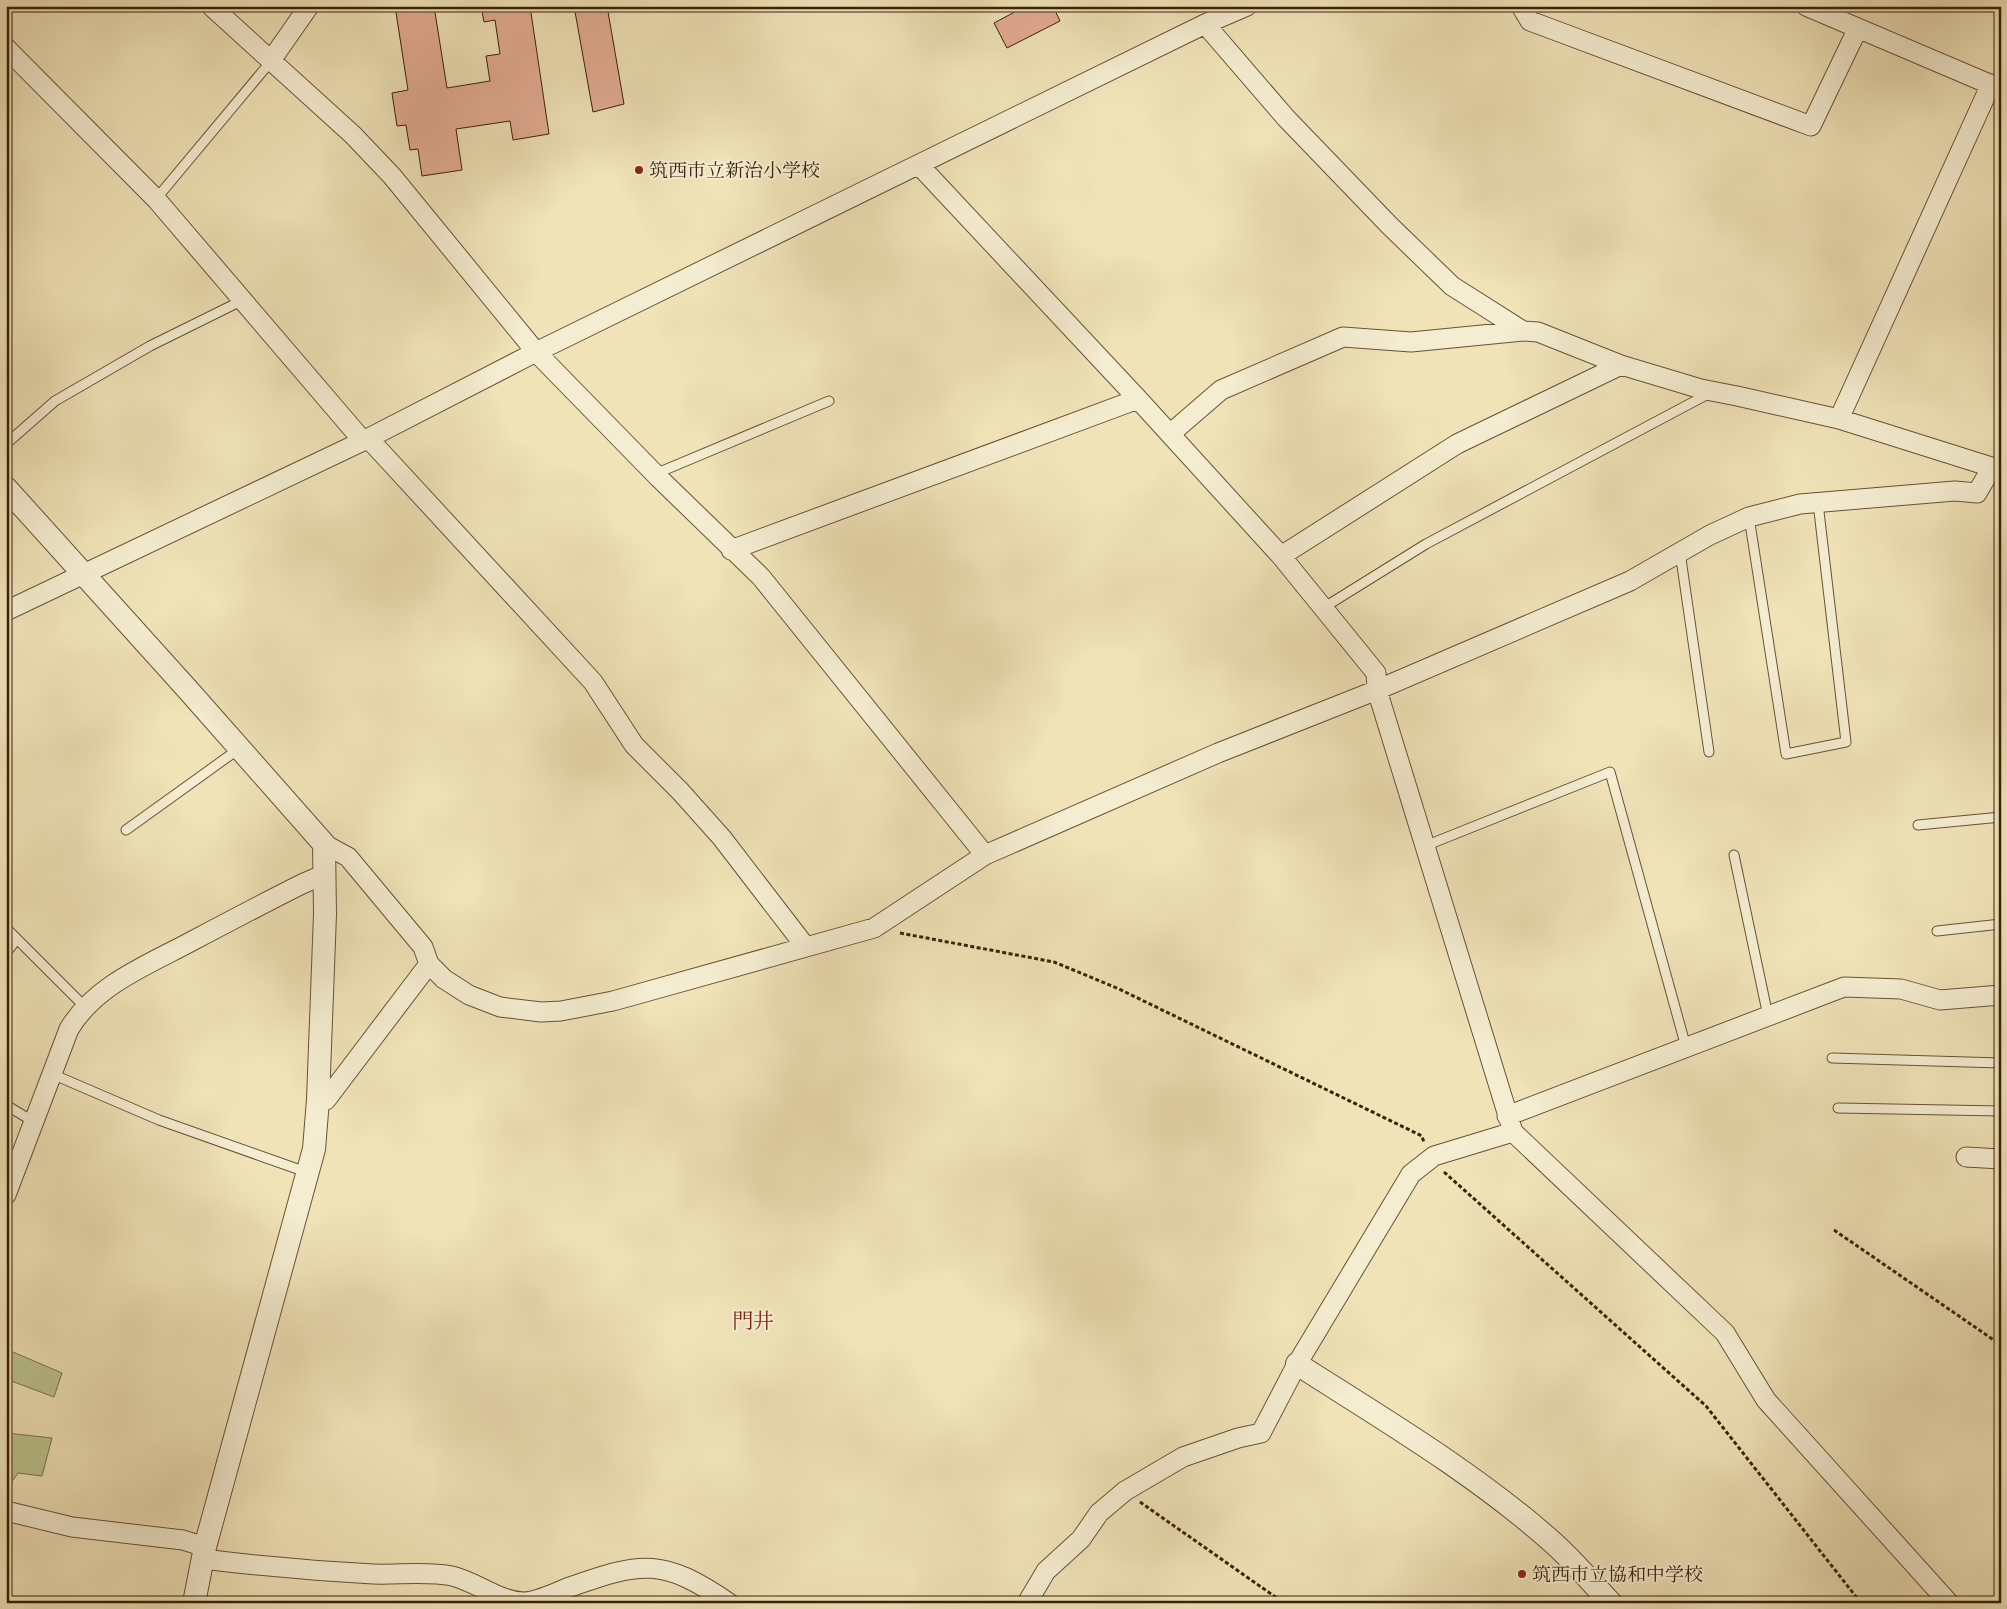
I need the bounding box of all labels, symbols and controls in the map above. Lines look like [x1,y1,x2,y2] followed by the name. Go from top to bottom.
[649,159,820,183] place label: 筑西市立新治小学校
[633,164,645,176] marker: 筑西市立新治小学校
[732,1309,774,1335] district label: 門井
[1532,1563,1703,1587] place label: 筑西市立協和中学校
[1516,1568,1528,1580] marker: 筑西市立協和中学校

